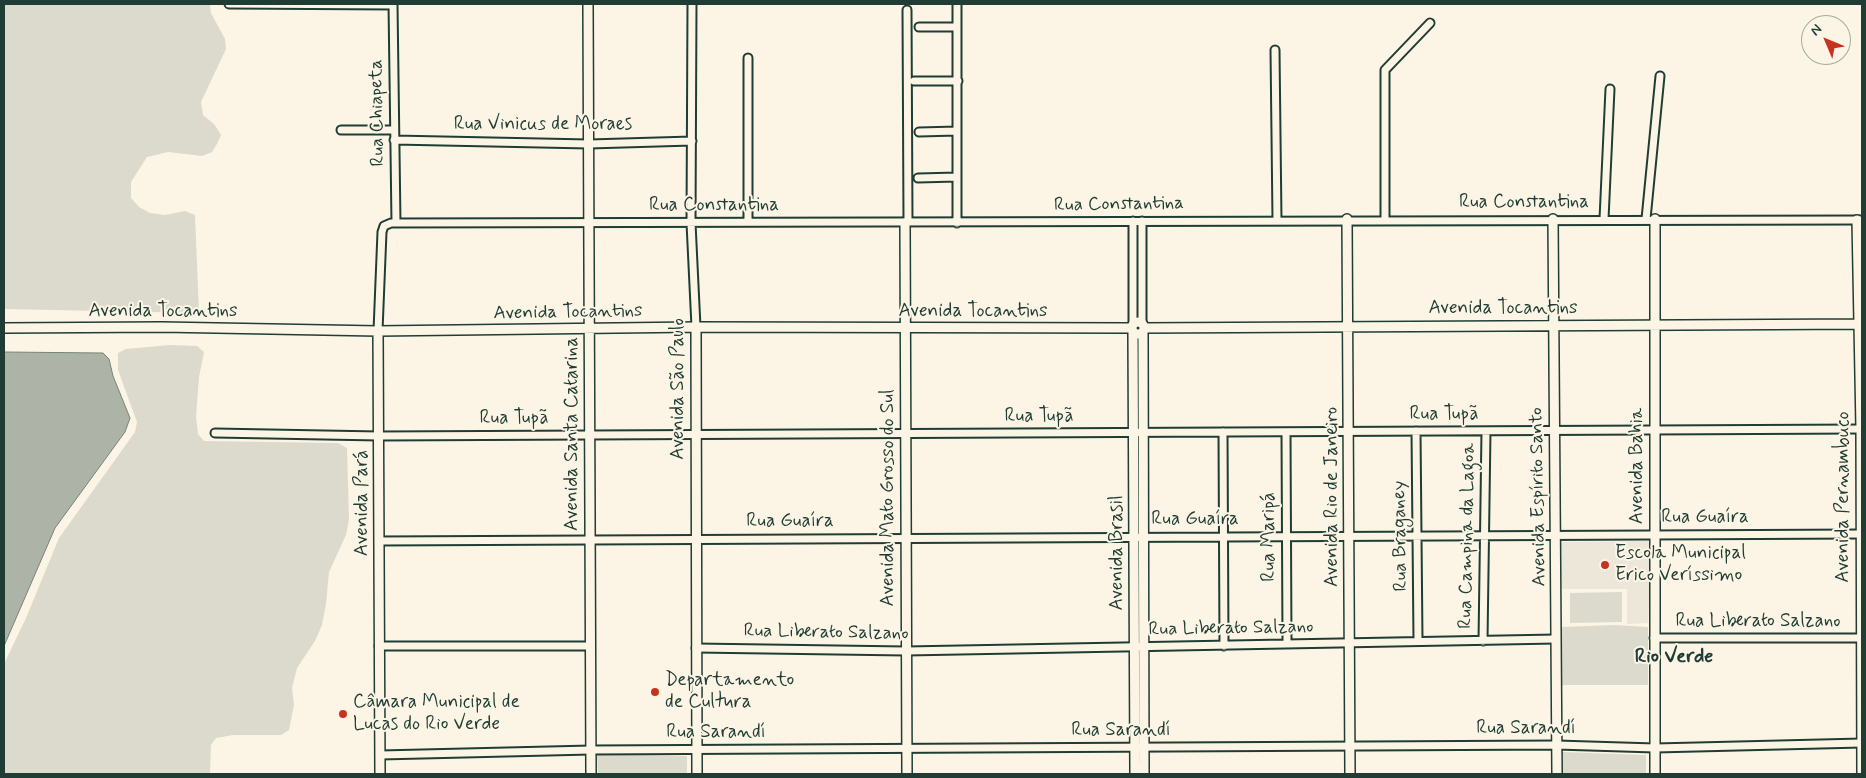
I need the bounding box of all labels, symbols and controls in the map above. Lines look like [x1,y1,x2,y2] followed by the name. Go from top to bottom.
[1801,15,1851,65] north arrow
[1806,20,1826,40] text: N
[366,59,390,167] street label: Rua Chiapeta
[454,114,632,136] street label: Rua Vinicus de Moraes
[1054,192,1184,218] street label: Rua Constantina
[1459,192,1589,214] street label: Rua Constantina
[649,195,779,217] street label: Rua Constantina
[1428,298,1578,320] street label: Avenida Tocantins
[493,300,643,326] street label: Avenida Tocantins
[88,301,238,323] street label: Avenida Tocantins
[898,301,1048,323] street label: Avenida Tocantins
[668,318,690,460] street label: Avenida São Paulo
[562,337,584,531] street label: Avenida Santa Catarina
[878,389,900,607] street label: Avenida Mato Grosso do Sul
[1410,404,1478,426] street label: Rua Tupã
[1005,406,1073,428] street label: Rua Tupã
[1322,407,1344,587] street label: Avenida Rio de Janeiro
[1526,407,1552,587] street label: Avenida Espírito Santo
[480,408,548,430] street label: Rua Tupã
[1627,408,1649,524] street label: Avenida Bahia
[1833,411,1855,583] street label: Avenida Pernambuco
[1455,443,1481,629] street label: Rua Campina da Lagoa
[352,450,374,556] street label: Avenida Pará
[1389,480,1413,592] street label: Rua Braganey
[1259,492,1281,582] street label: Rua Maripá
[1107,495,1129,611] street label: Avenida Brasil
[1661,507,1749,529] street label: Rua Guaíra
[1151,509,1239,531] street label: Rua Guaíra
[746,511,834,533] street label: Rua Guaíra
[1615,543,1746,587] place label: Escola Municipal Erico Veríssimo
[1599,559,1611,571] marker: Escola Municipal Erico Veríssimo
[1675,611,1841,633] street label: Rua Liberato Salzano
[1148,616,1314,642] street label: Rua Liberato Salzano
[743,620,909,646] street label: Rua Liberato Salzano
[1635,646,1713,670] district label: Rio Verde
[665,670,794,714] place label: Departamento de Cultura
[649,686,661,698] marker: Departamento de Cultura
[353,692,520,736] place label: Câmara Municipal de Lucas do Rio Verde
[337,708,349,720] marker: Câmara Municipal de Lucas do Rio Verde
[1476,718,1576,740] street label: Rua Sarandí
[1071,720,1171,742] street label: Rua Sarandí
[666,722,766,744] street label: Rua Sarandí

